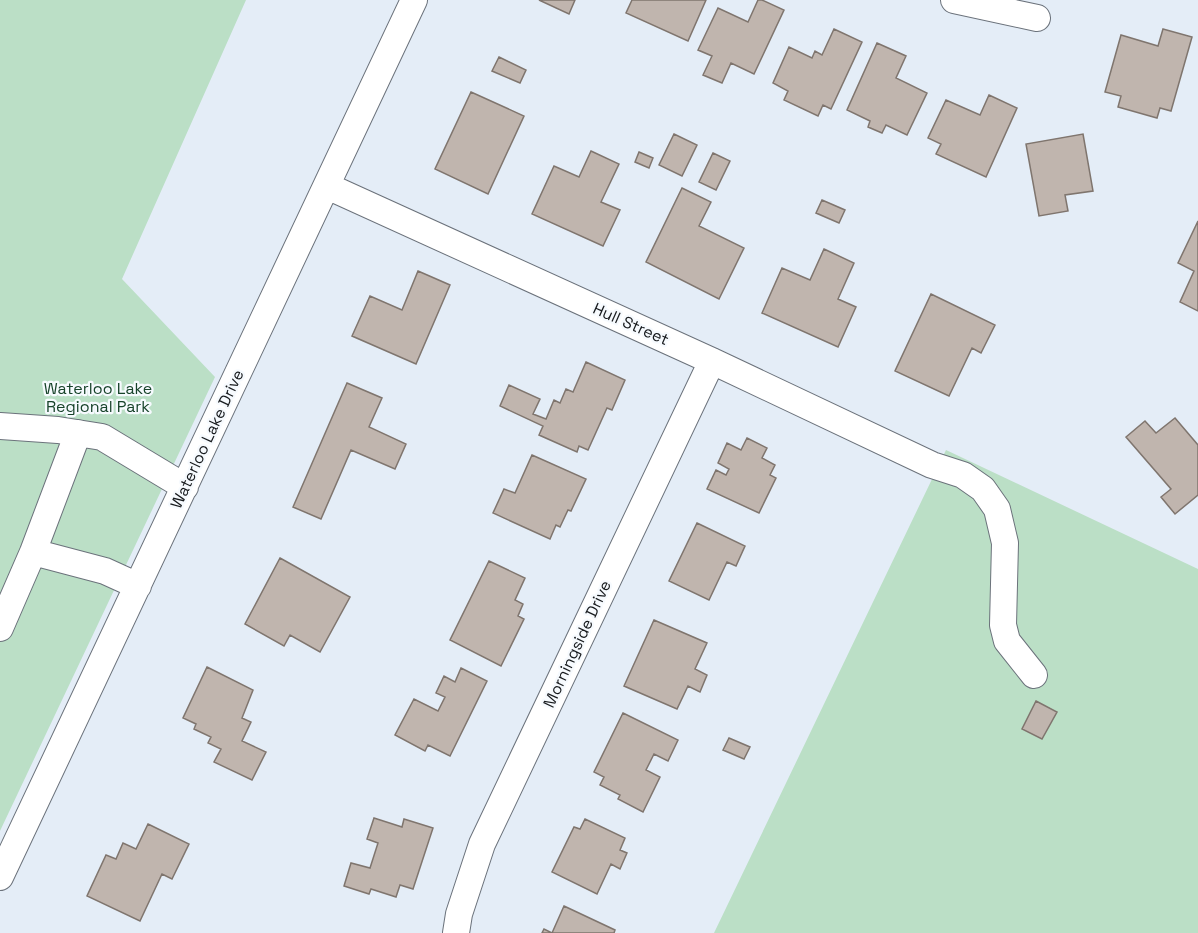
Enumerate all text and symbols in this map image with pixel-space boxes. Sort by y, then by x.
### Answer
street label: Hull Street [590,298,672,350]
street label: Waterloo Lake Drive [166,366,248,512]
park label: Waterloo Lake Regional Park [44,378,152,417]
street label: Morningside Drive [538,577,616,711]

